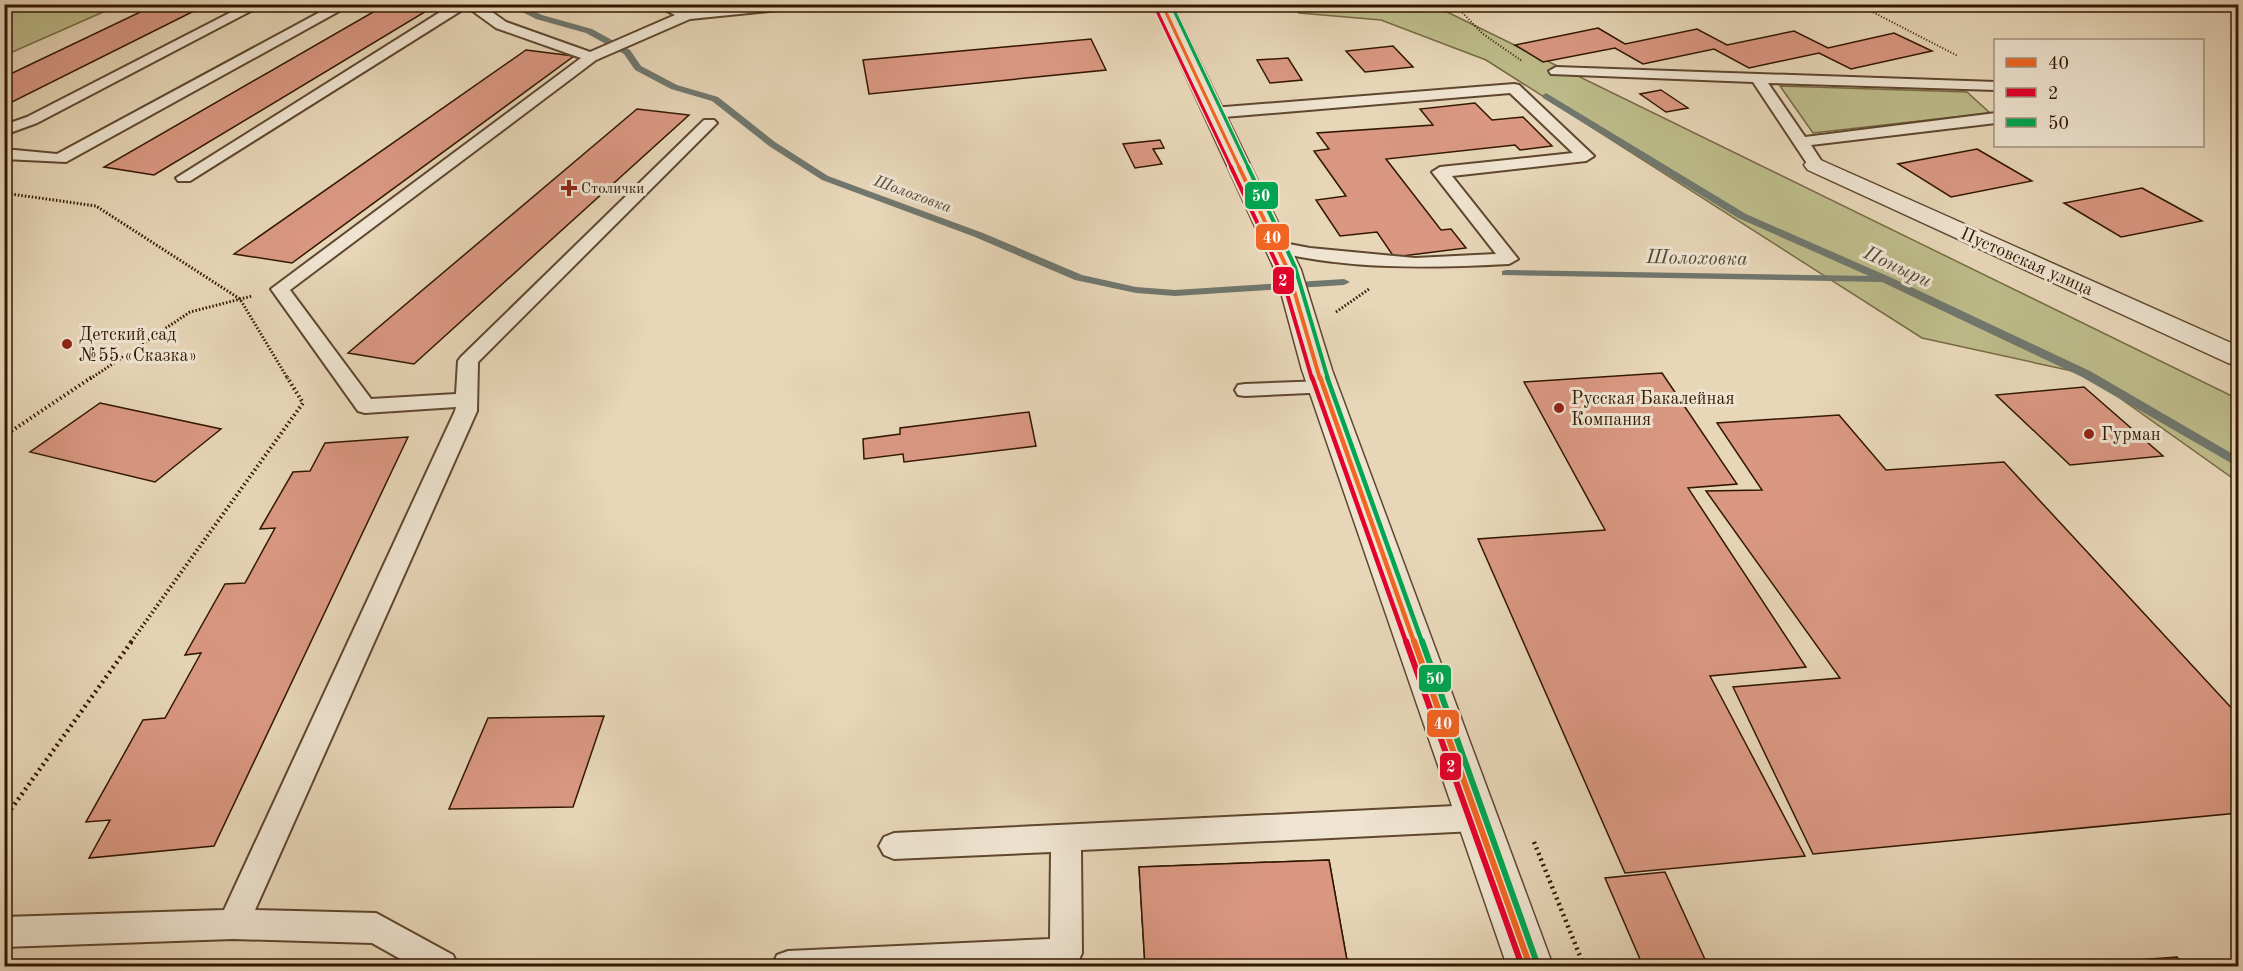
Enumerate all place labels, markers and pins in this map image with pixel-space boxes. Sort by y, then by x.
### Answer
marker: Столички [562,181,576,195]
place label: Столички [581,182,644,197]
place label: Детский сад №55 «Сказка» [79,326,197,365]
marker: Детский сад №55 «Сказка» [60,337,74,351]
place label: Русская Бакалейная Компания [1571,390,1735,429]
marker: Русская Бакалейная Компания [1552,401,1566,415]
place label: Гурман [2101,426,2161,444]
marker: Гурман [2082,427,2096,441]

